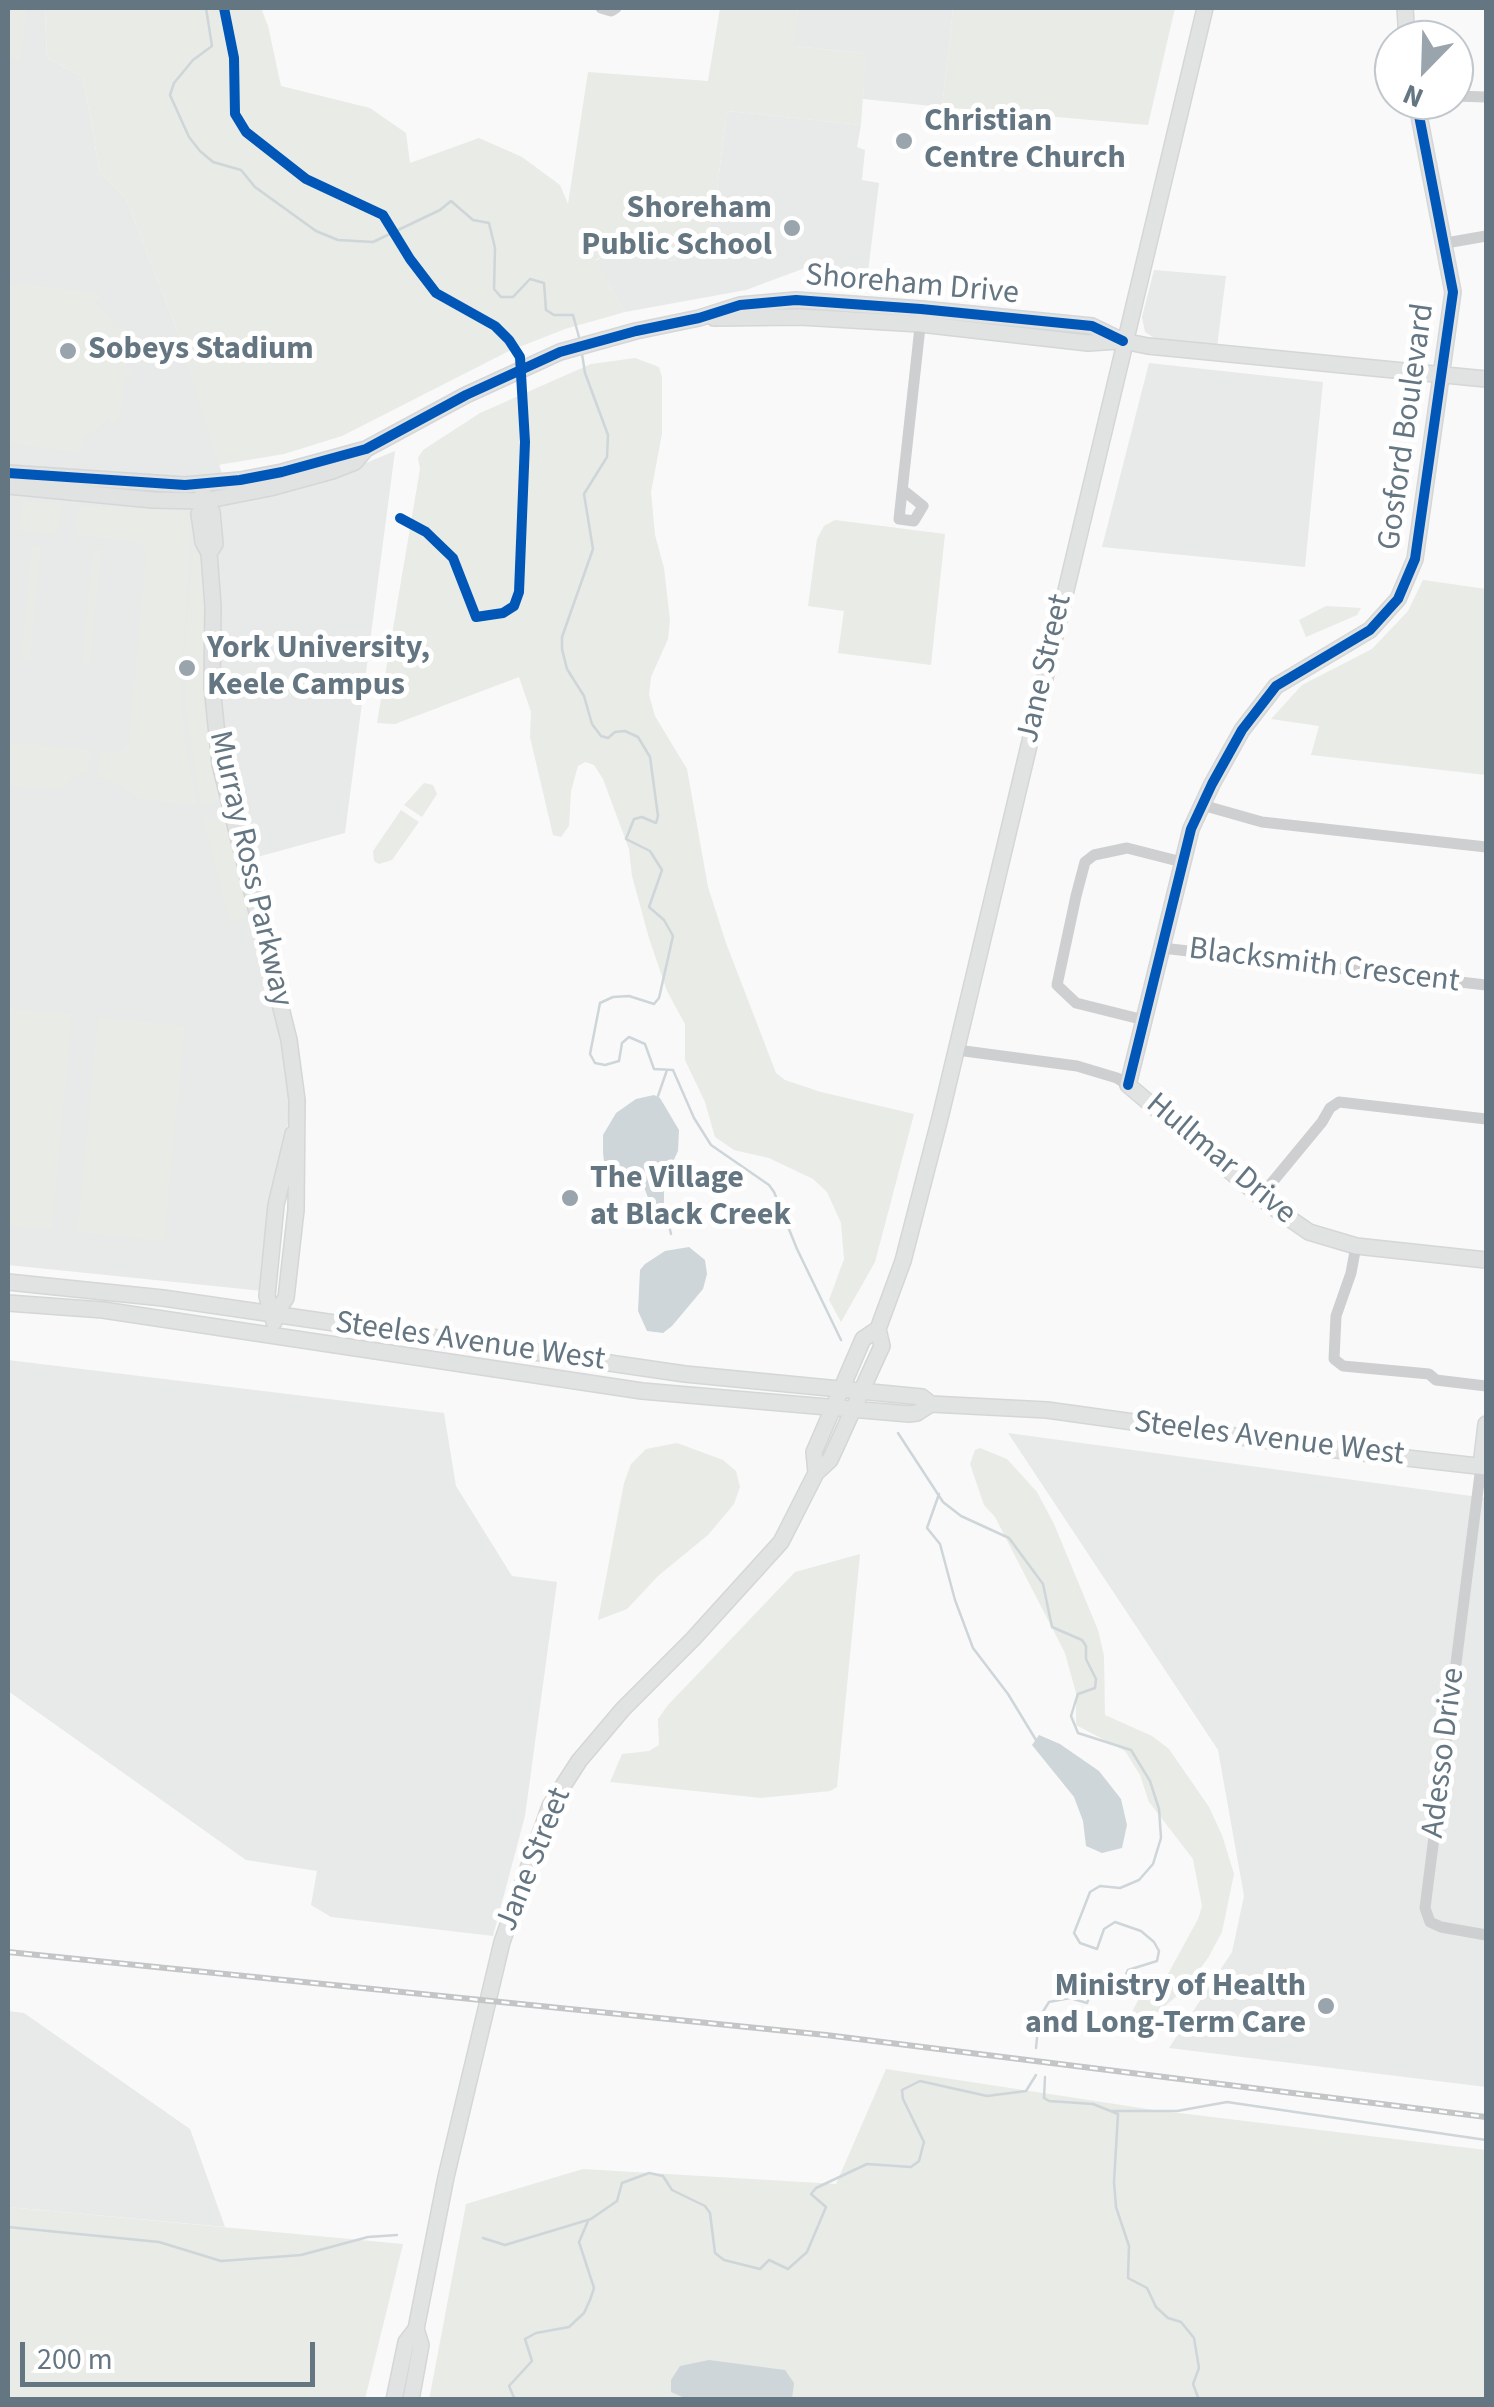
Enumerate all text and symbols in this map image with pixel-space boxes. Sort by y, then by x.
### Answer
north arrow [1374,20,1474,120]
text: N [1397,74,1429,118]
place label: Christian Centre Church [924,104,1126,179]
marker: Christian Centre Church [893,130,915,152]
place label: Shoreham Public School [581,191,772,266]
marker: Shoreham Public School [781,217,803,239]
street label: Shoreham Drive [804,258,1020,314]
street label: Gosford Boulevard [1372,301,1444,553]
place label: Sobeys Stadium [88,332,314,370]
marker: Sobeys Stadium [57,340,79,362]
street label: Jane Street [1010,591,1082,747]
place label: York University, Keele Campus [207,631,430,706]
marker: York University, Keele Campus [176,657,198,679]
street label: Murray Ross Parkway [199,728,299,1010]
street label: Blacksmith Crescent [1186,931,1462,1003]
street label: Hullmar Drive [1137,1086,1303,1234]
place label: The Village at Black Creek [590,1161,791,1236]
marker: The Village at Black Creek [559,1187,581,1209]
street label: Steeles Avenue West [333,1305,607,1381]
street label: Steeles Avenue West [1132,1404,1406,1476]
street label: Adesso Drive [1416,1666,1474,1840]
street label: Jane Street [489,1783,581,1937]
place label: Ministry of Health and Long-Term Care [1025,1969,1306,2044]
marker: Ministry of Health and Long-Term Care [1315,1995,1337,2017]
scale bar [25,2322,320,2384]
text: 200 m [37,2338,113,2381]

